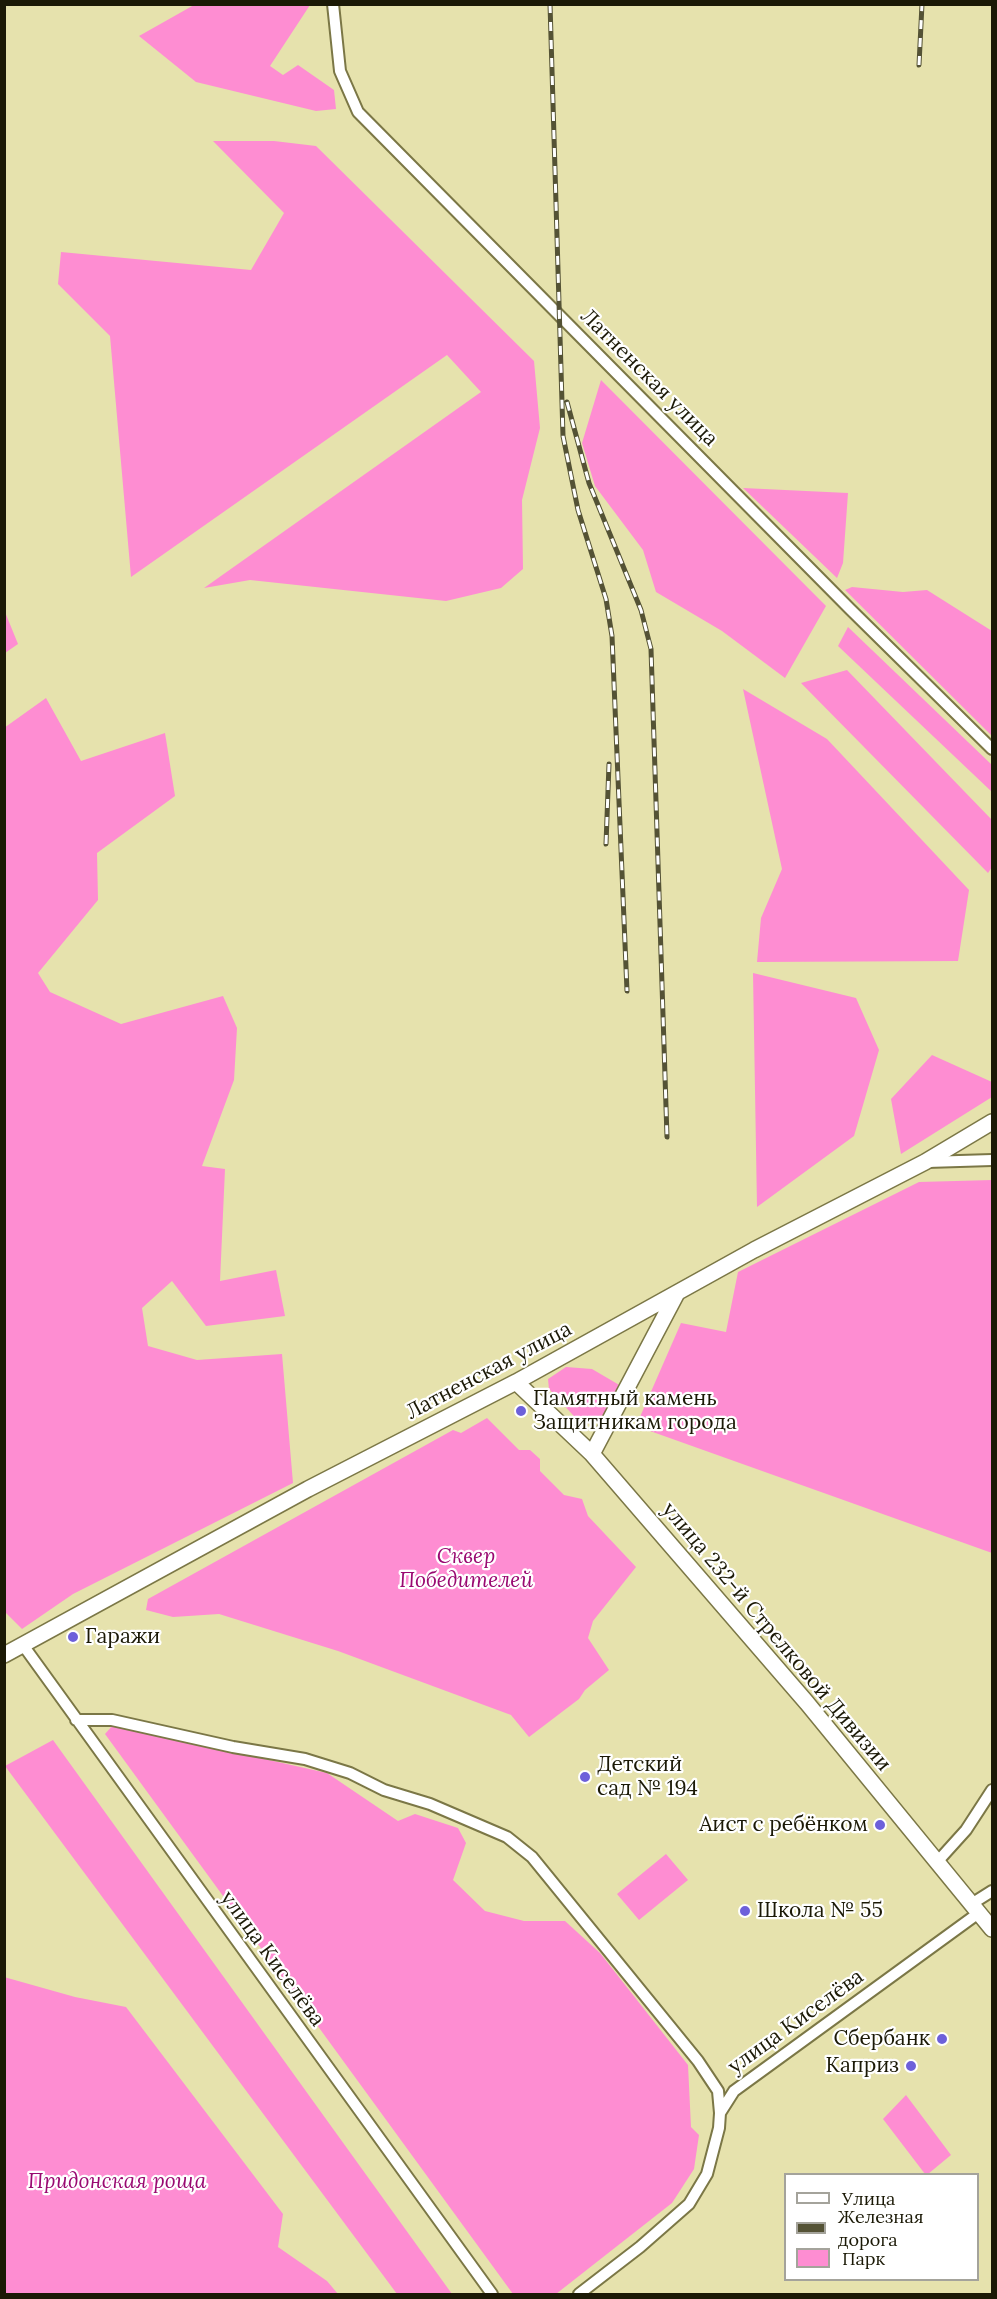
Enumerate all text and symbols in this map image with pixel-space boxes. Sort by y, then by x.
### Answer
street label: Латненская улица [575,304,723,452]
street label: Латненская улица [402,1317,576,1425]
place label: Памятный камень Защитникам города [533,1386,737,1436]
marker: Памятный камень Защитникам города [514,1404,528,1418]
street label: улица 232-й Стрелковой Дивизии [656,1498,896,1776]
park label: Сквер Победителей [399,1544,533,1594]
place label: Гаражи [85,1624,160,1650]
marker: Гаражи [66,1630,80,1644]
place label: Детский сад № 194 [597,1752,698,1802]
marker: Детский сад № 194 [578,1770,592,1784]
place label: Аист с ребёнком [699,1812,868,1838]
marker: Аист с ребёнком [873,1818,887,1832]
street label: улица Киселёва [214,1886,330,2032]
place label: Школа № 55 [757,1898,883,1924]
marker: Школа № 55 [738,1904,752,1918]
street label: улица Киселёва [723,1964,869,2080]
place label: Сбербанк [833,2026,930,2052]
marker: Сбербанк [935,2032,949,2046]
place label: Каприз [826,2053,899,2079]
marker: Каприз [904,2059,918,2073]
park label: Придонская роща [28,2169,206,2195]
legend [784,2173,979,2281]
text: Улица [842,2187,895,2210]
text: Железная дорога [838,2205,924,2251]
text: Парк [842,2247,885,2270]

